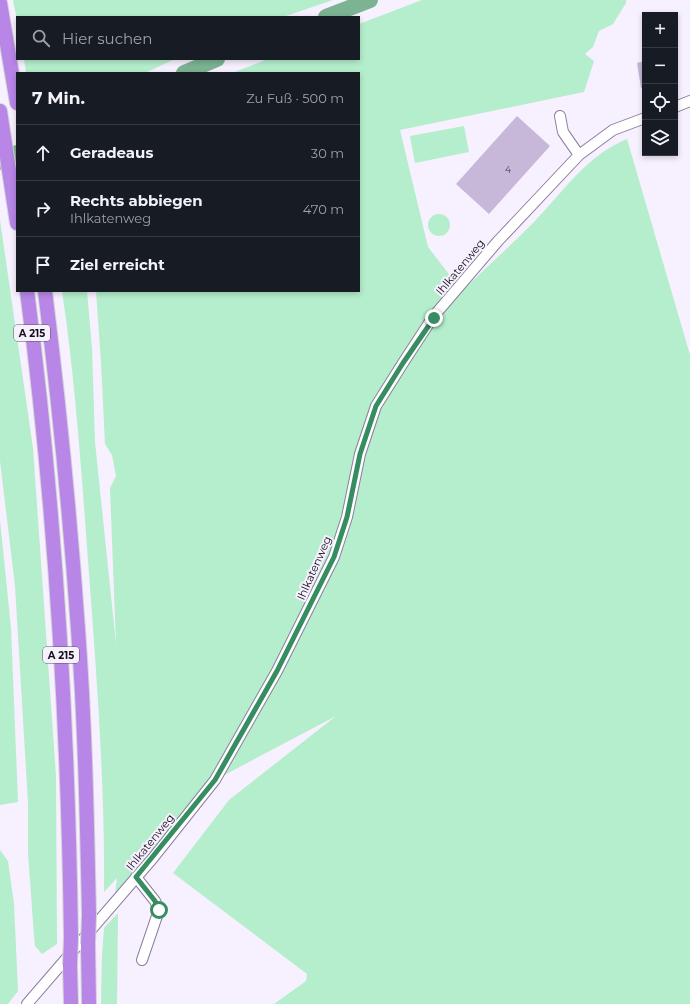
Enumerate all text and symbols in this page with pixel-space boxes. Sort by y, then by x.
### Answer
map controls [642,12,678,156]
button: + [642,12,678,48]
search box [16,16,360,60]
icon: search [30,27,52,49]
text: Hier suchen [62,29,152,48]
button: − [642,48,678,84]
button: locate [642,84,678,120]
text: 7 Min. [32,88,85,108]
text: Zu Fuß · 500 m [246,90,344,106]
button: layers [642,120,678,156]
icon: ahead [32,142,54,164]
text: Geradeaus [70,143,153,162]
text: 30 m [311,145,344,161]
house number: 4 [505,164,511,175]
text: Rechts abbiegen [70,191,203,210]
icon: right [32,198,54,220]
text: 470 m [303,201,344,217]
text: Ihlkatenweg [70,210,151,226]
street label: Ihlkatenweg [433,236,487,298]
icon: arrive [32,254,54,276]
text: Ziel erreicht [70,255,165,274]
route end [425,309,443,327]
road number: A 215 [14,325,50,341]
street label: Ihlkatenweg [294,534,334,602]
road number: A 215 [43,647,79,663]
street label: Ihlkatenweg [123,811,177,873]
route start [150,901,168,919]

